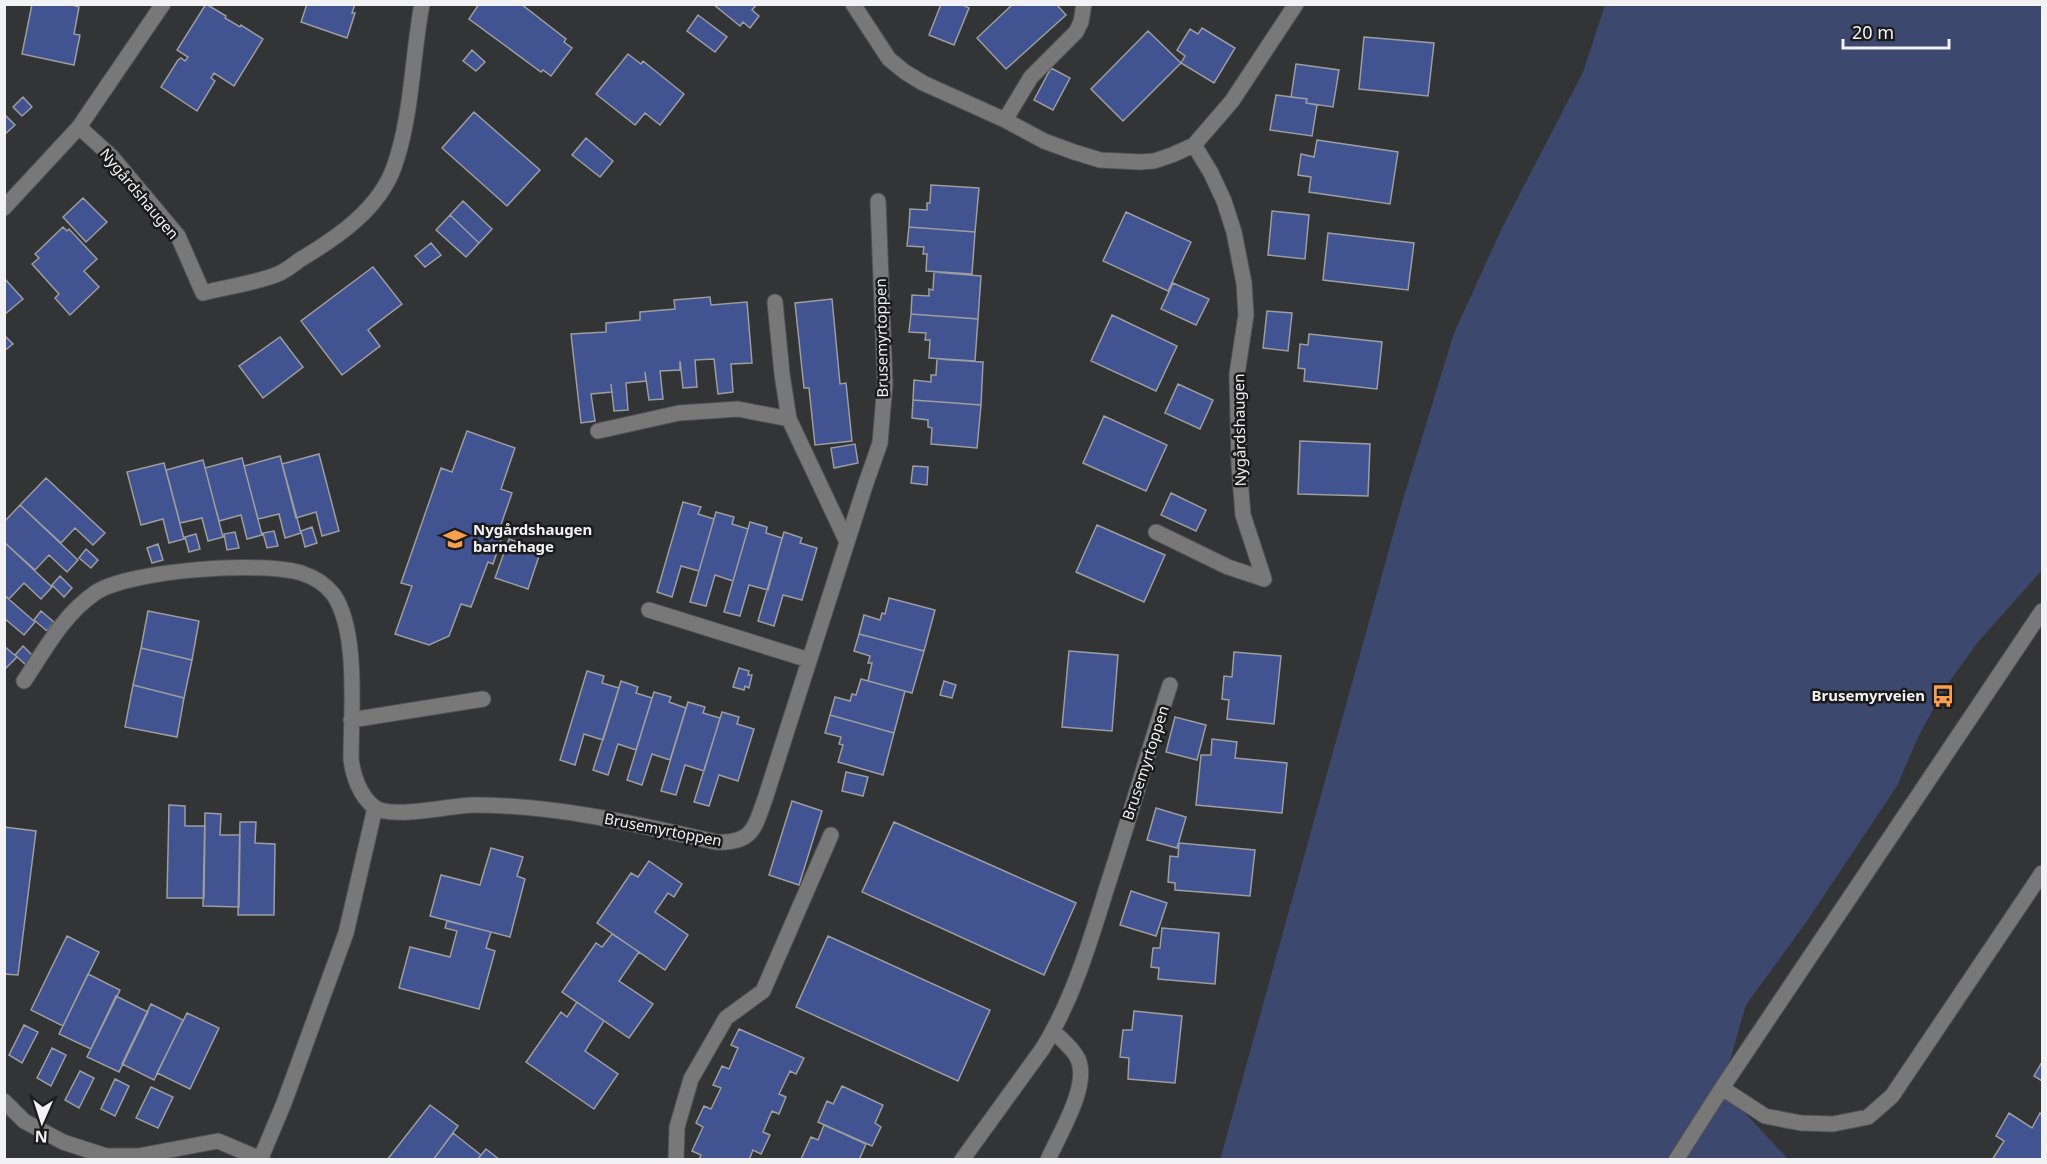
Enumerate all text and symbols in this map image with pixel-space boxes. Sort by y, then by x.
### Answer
scale bar [1843,12,1950,50]
text: 20 m [1852,20,1894,44]
street label: Nygårdshaugen [96,144,184,243]
street label: Brusemyrtoppen [870,278,892,398]
street label: Nygårdshaugen [1228,373,1250,487]
place label: Nygårdshaugen barnehage [473,519,592,556]
school or university icon: Nygårdshaugen barnehage [442,526,468,552]
bus stop icon: Brusemyrveien [1930,683,1956,709]
place label: Brusemyrveien [1811,685,1925,705]
street label: Brusemyrtoppen [1117,703,1173,823]
street label: Brusemyrtoppen [603,808,724,850]
north arrow [12,1092,72,1152]
text: N [34,1126,48,1148]

